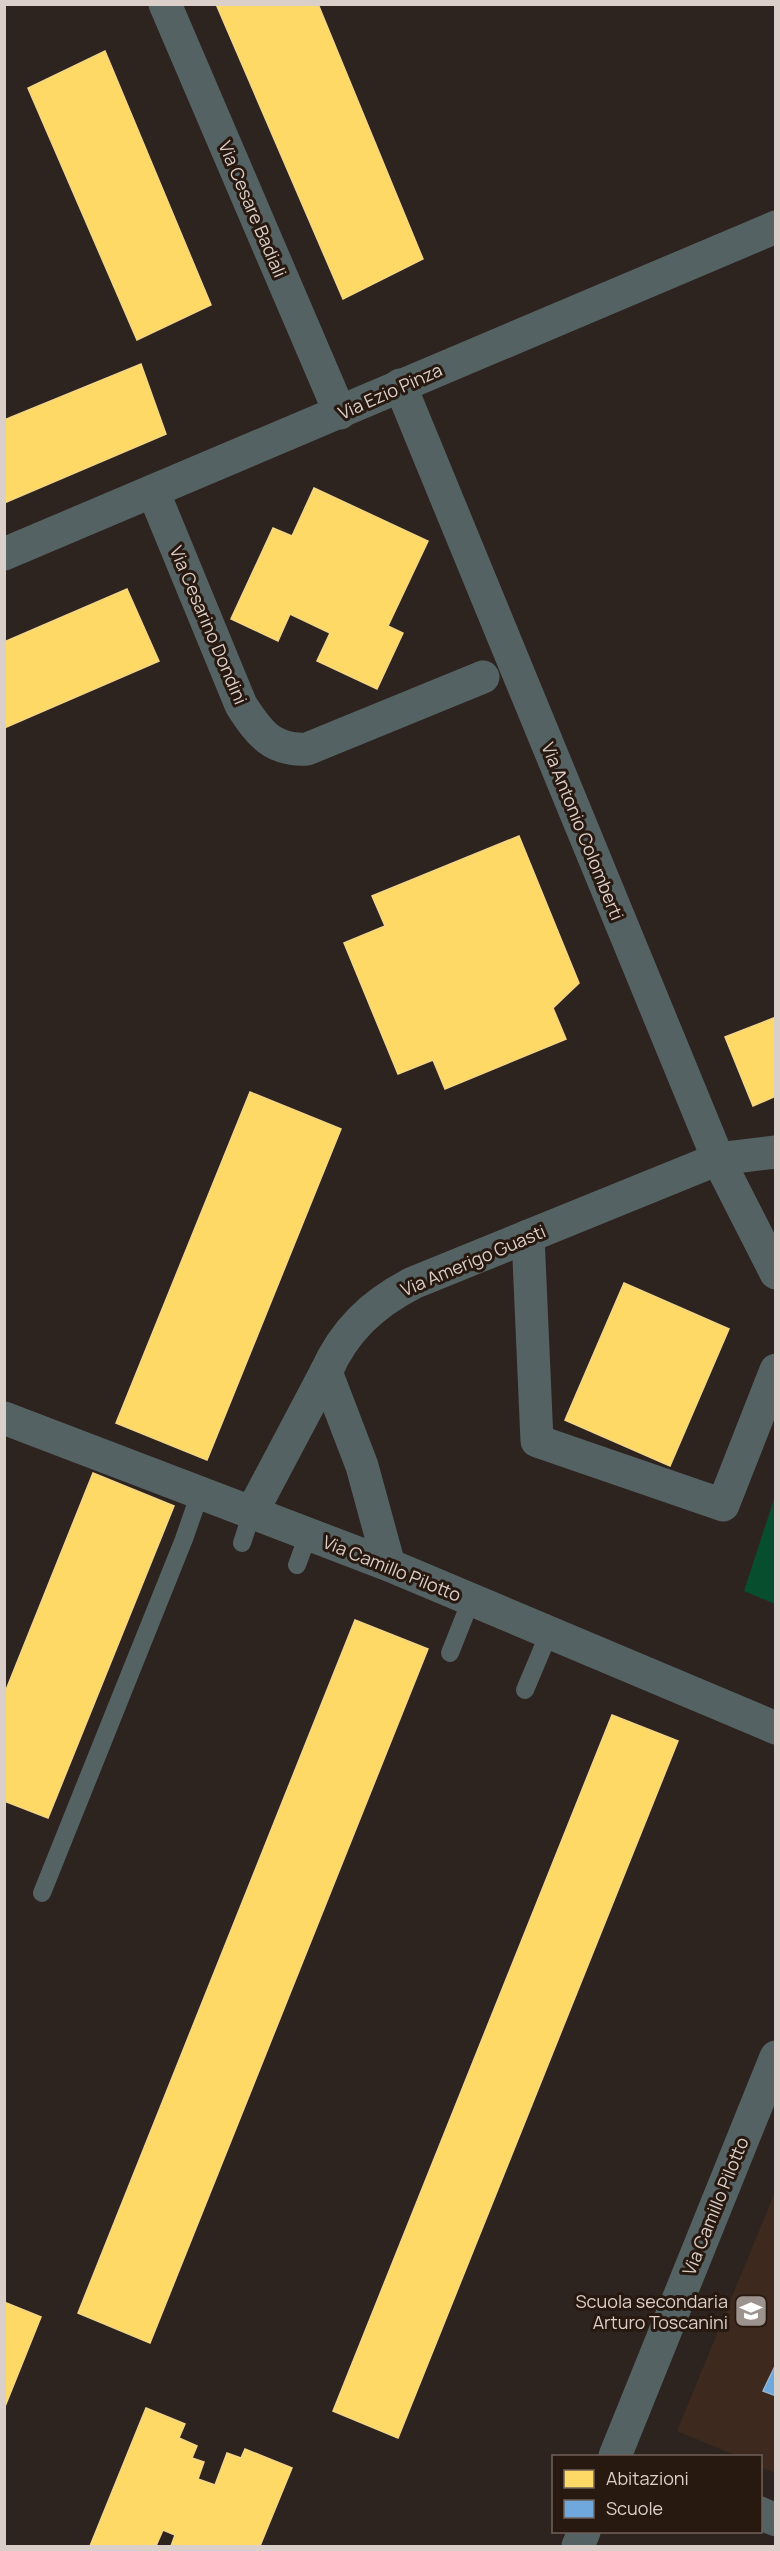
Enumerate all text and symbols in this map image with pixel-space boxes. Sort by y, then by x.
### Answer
street label: Via Cesare Badiali [213,137,293,281]
street label: Via Ezio Pinza [334,357,446,425]
street label: Via Cesarino Dondini [165,542,253,708]
street label: Via Antonio Colomberti [536,739,630,923]
street label: Via Amerigo Guasti [397,1219,549,1301]
street label: Via Camillo Pilotto [319,1529,465,1607]
street label: Via Camillo Pilotto [676,2133,754,2279]
place label: Scuola secondaria Arturo Toscanini [575,2289,728,2334]
school or university icon: Scuola secondaria Arturo Toscanini [733,2293,769,2329]
legend [552,2455,762,2533]
text: Abitazioni [606,2466,689,2490]
text: Scuole [606,2496,663,2520]

